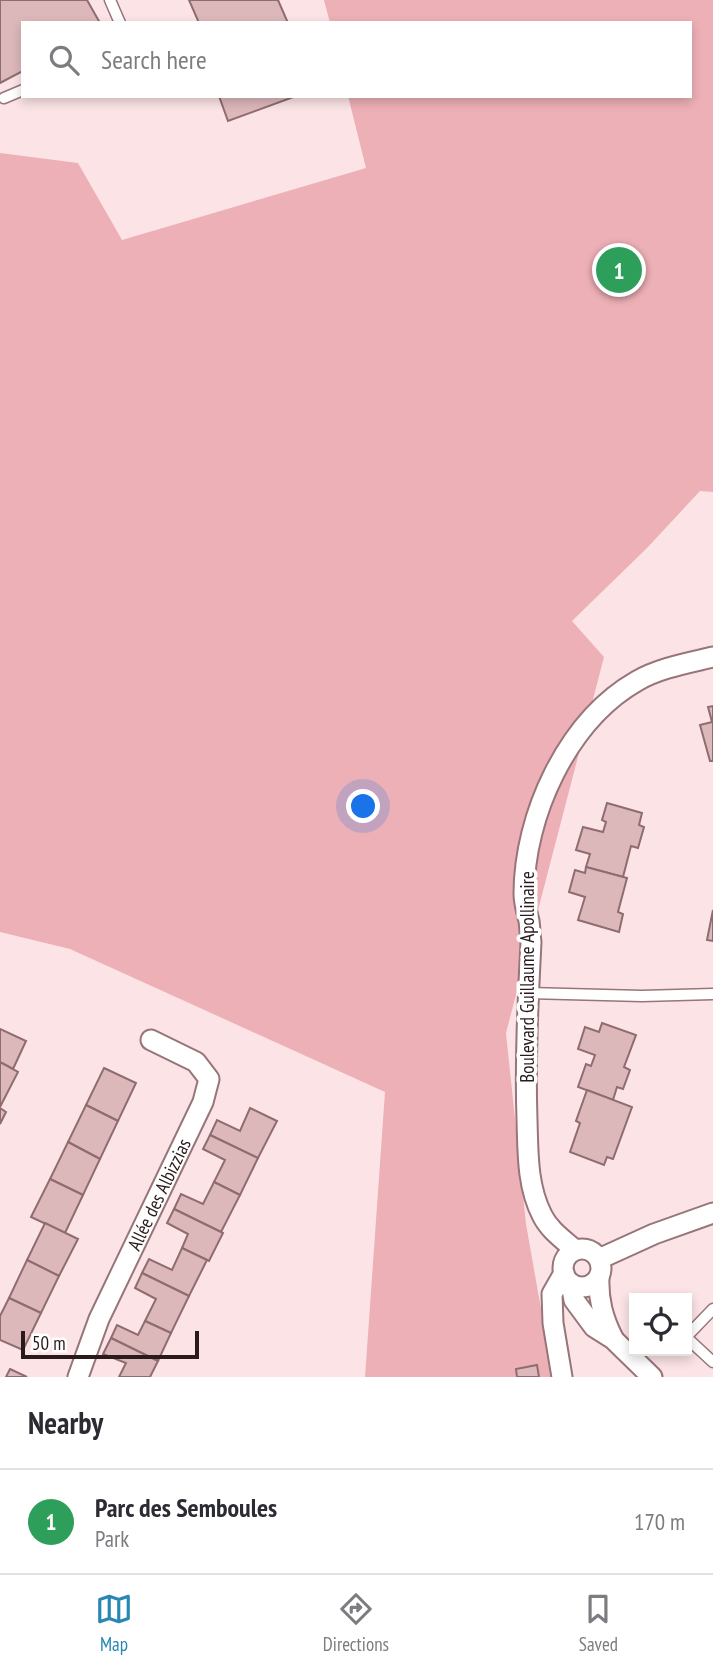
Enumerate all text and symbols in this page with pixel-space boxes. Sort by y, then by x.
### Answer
search box [21,21,692,98]
icon: search [45,41,83,79]
text: Search here [101,43,207,76]
pin: 1 [596,244,642,296]
your location [346,789,380,823]
street label: Boulevard Guillaume Apollinaire [515,871,539,1083]
street label: Allée des Albizzias [122,1134,196,1254]
map controls [629,1293,692,1356]
button: locate [629,1293,692,1356]
scale bar [21,1328,200,1360]
text: 50 m [32,1331,66,1355]
text: Nearby [28,1403,103,1442]
text: Parc des Semboules [95,1491,277,1524]
text: 1 [46,1507,57,1536]
text: 170 m [634,1507,685,1536]
text: Park [95,1524,129,1553]
tab: Map [95,1590,133,1656]
tab: Directions [323,1590,389,1656]
tab: Saved [579,1590,618,1656]

